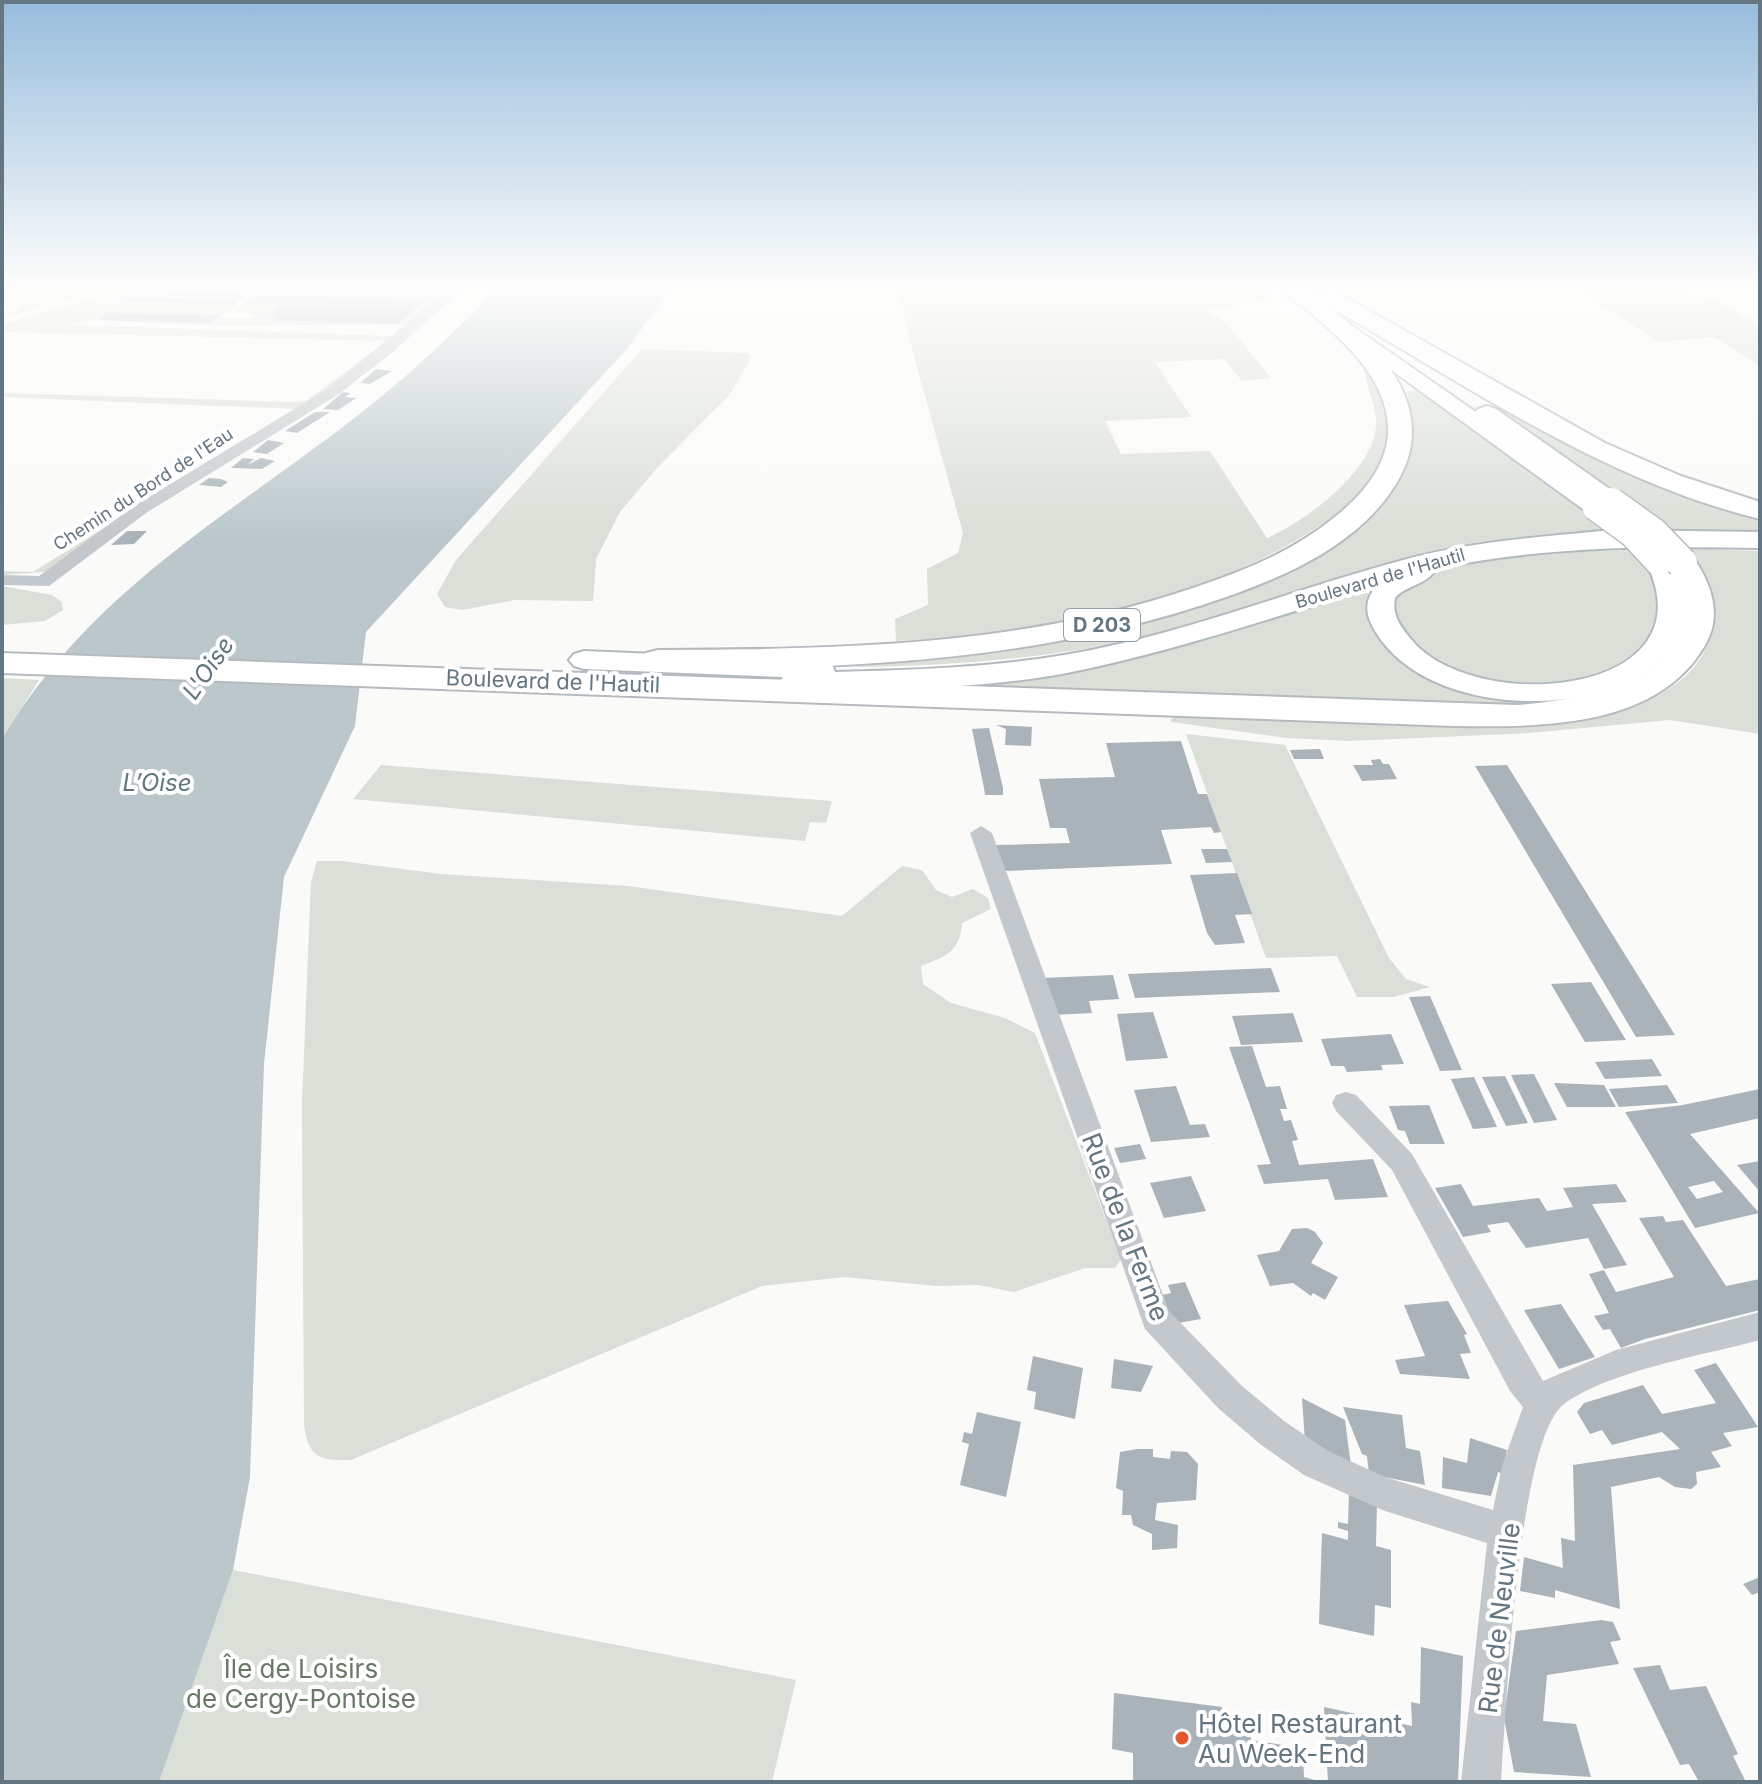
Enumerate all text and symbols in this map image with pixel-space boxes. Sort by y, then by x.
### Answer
street label: Chemin du Bord de l'Eau [49,423,237,555]
street label: Boulevard de l'Hautil [1293,544,1467,612]
road number: D 203 [1064,609,1140,641]
water label: L'Oise [176,631,240,705]
street label: Boulevard de l'Hautil [445,664,661,698]
water label: L’Oise [122,768,192,797]
street label: Rue de la Ferme [1076,1129,1176,1325]
street label: Rue de Neuville [1472,1521,1526,1715]
park label: Île de Loisirs de Cergy-Pontoise [186,1653,416,1714]
place label: Hôtel Restaurant Au Week-End [1198,1708,1402,1769]
marker: Hôtel Restaurant Au Week-End [1173,1729,1191,1747]

